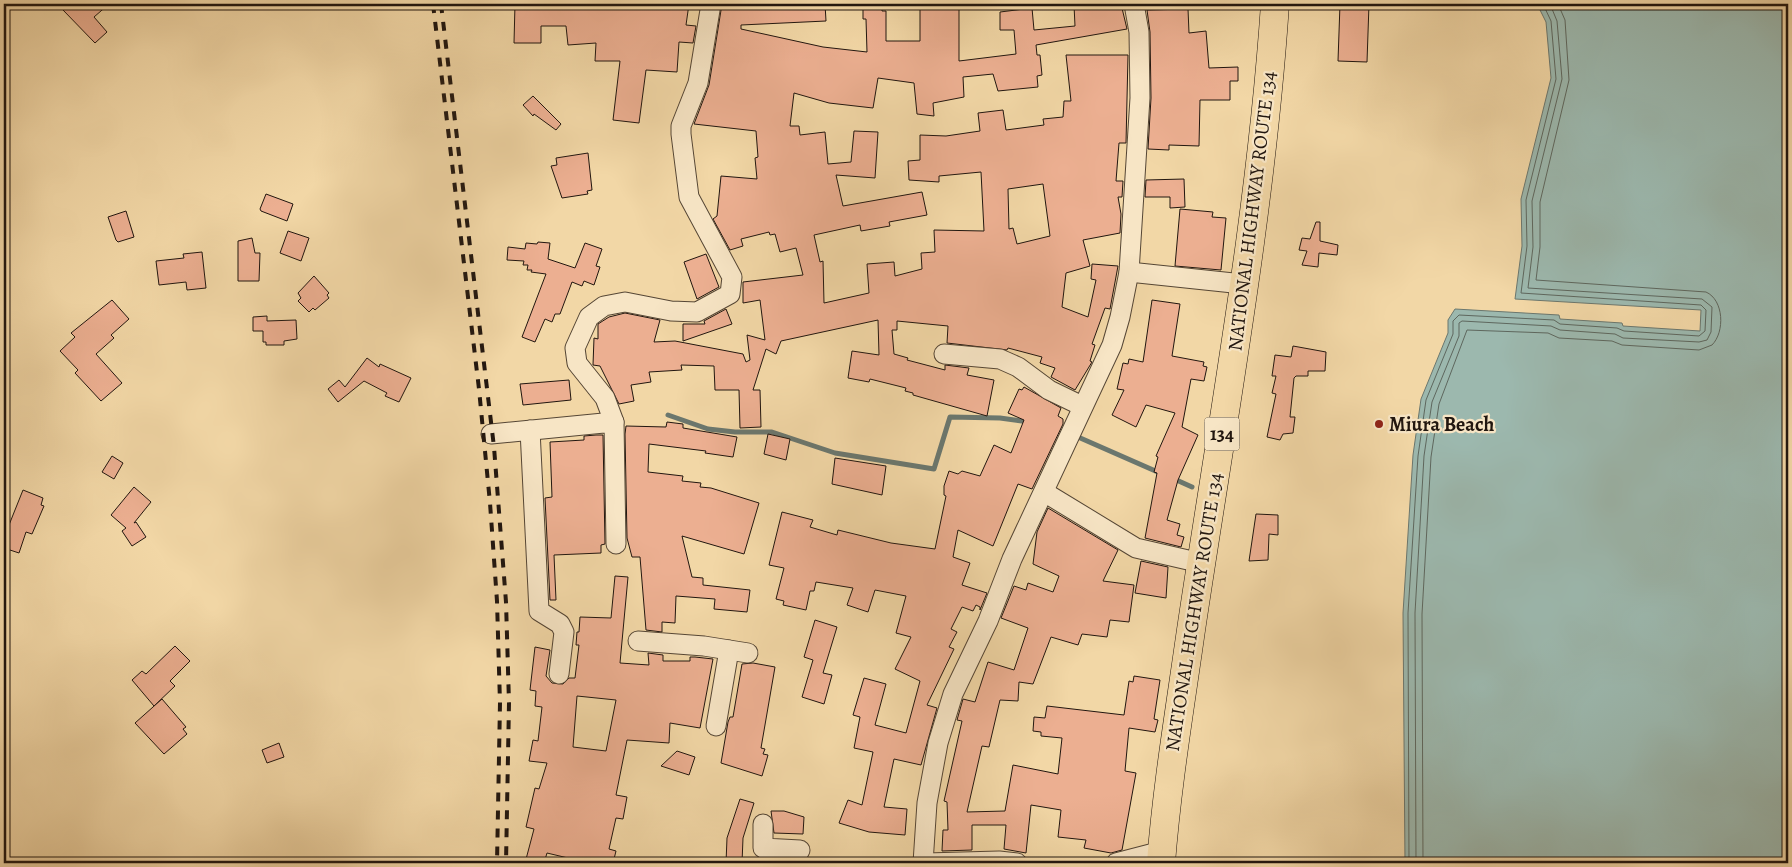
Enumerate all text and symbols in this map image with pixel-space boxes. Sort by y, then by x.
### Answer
street label: NATIONAL HIGHWAY ROUTE 134 [1221,69,1283,353]
place label: Miura Beach [1389,411,1494,438]
road number: 134 [1204,418,1240,450]
marker: Miura Beach [1373,418,1385,430]
street label: NATIONAL HIGHWAY ROUTE 134 [1159,471,1229,753]

